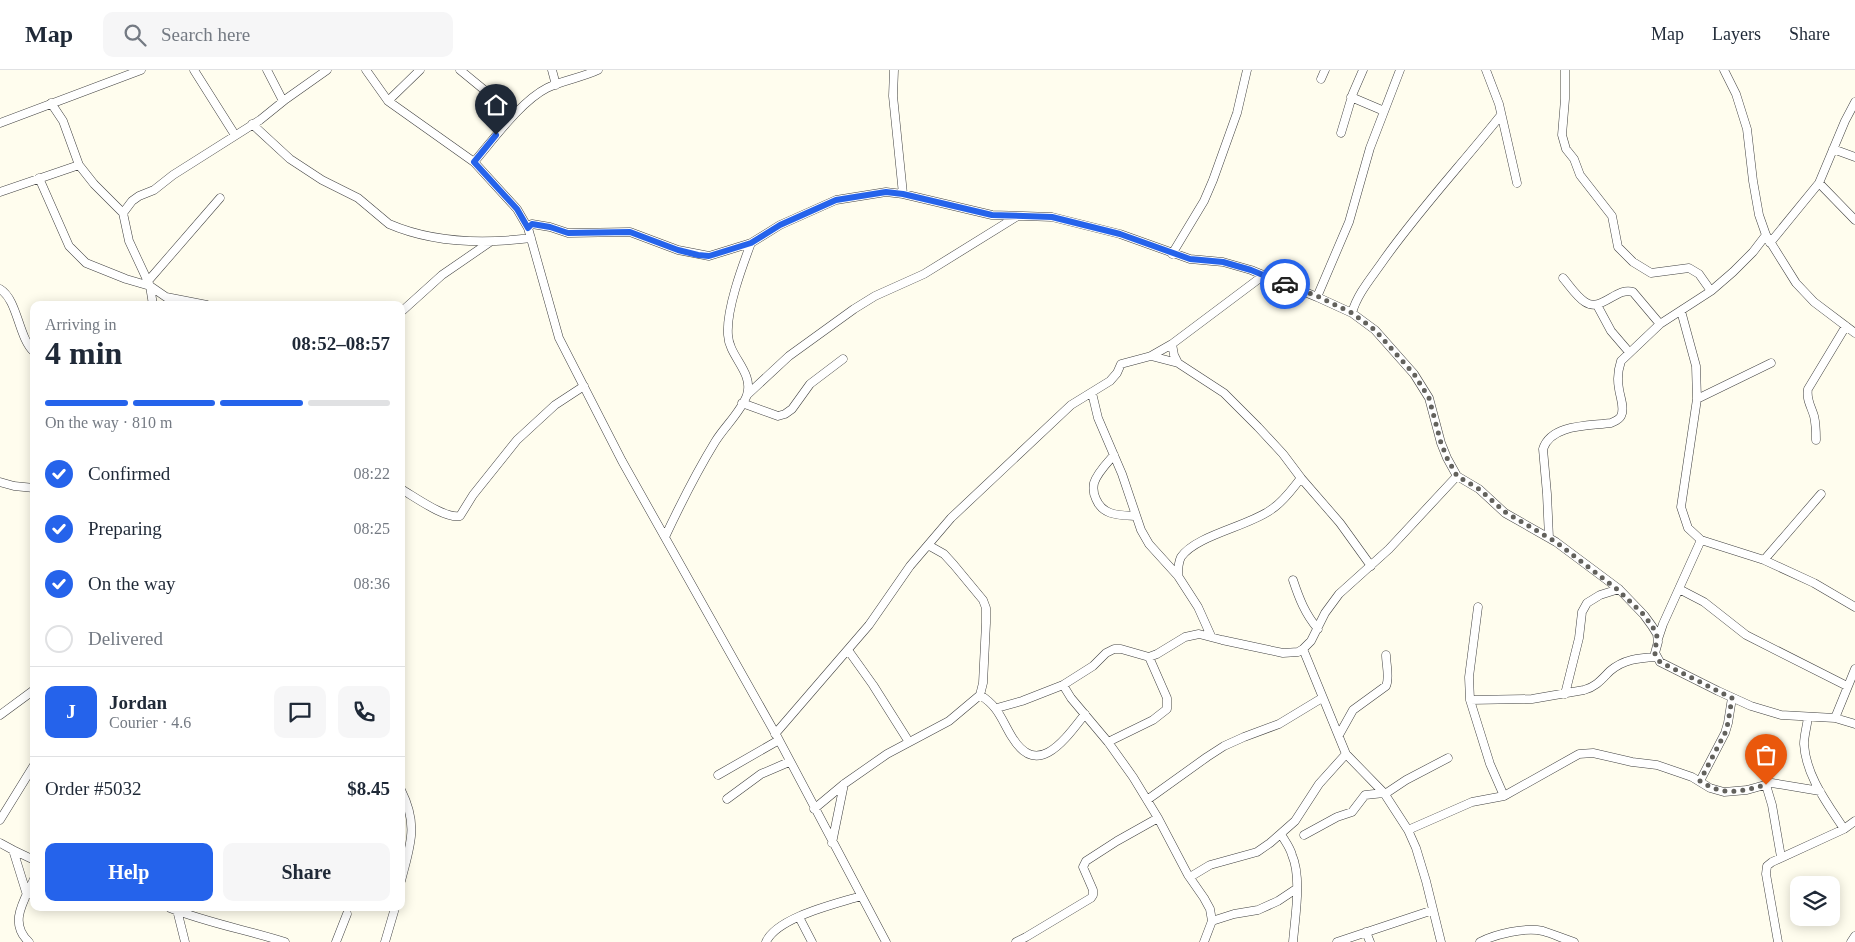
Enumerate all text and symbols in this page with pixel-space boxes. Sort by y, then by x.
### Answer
search box [103,12,453,57]
text: Map [25,21,73,47]
icon: search [121,21,149,49]
text: Search here [161,24,250,45]
text: Map [1651,24,1684,44]
text: Layers [1712,24,1761,44]
text: Share [1789,24,1830,44]
pin [475,84,517,135]
icon: home [482,91,510,119]
courier [1260,259,1310,309]
icon: car [1271,270,1299,298]
text: Arriving in [45,316,117,333]
text: 08:52–08:57 [292,333,390,354]
text: 4 min [45,335,122,371]
text: On the way · 810 m [45,414,173,431]
icon: check [45,460,73,488]
text: Confirmed [88,463,170,484]
text: 08:22 [354,465,390,482]
icon: check [45,515,73,543]
text: Preparing [88,518,162,539]
text: 08:25 [354,520,390,537]
icon: check [45,570,73,598]
text: On the way [88,573,176,594]
text: 08:36 [354,575,390,592]
text: Delivered [88,628,163,649]
button: chat [274,686,326,738]
button: phone [338,686,390,738]
text: Jordan [109,692,167,713]
text: J [66,701,76,722]
text: Courier · 4.6 [109,714,191,731]
pin [1745,734,1787,785]
icon: bag [1752,741,1780,769]
text: Order #5032 [45,778,142,799]
text: $8.45 [347,778,390,799]
button: Help [45,843,213,901]
button: Share [223,843,390,901]
map controls [1790,876,1840,926]
button: layers [1790,876,1840,926]

